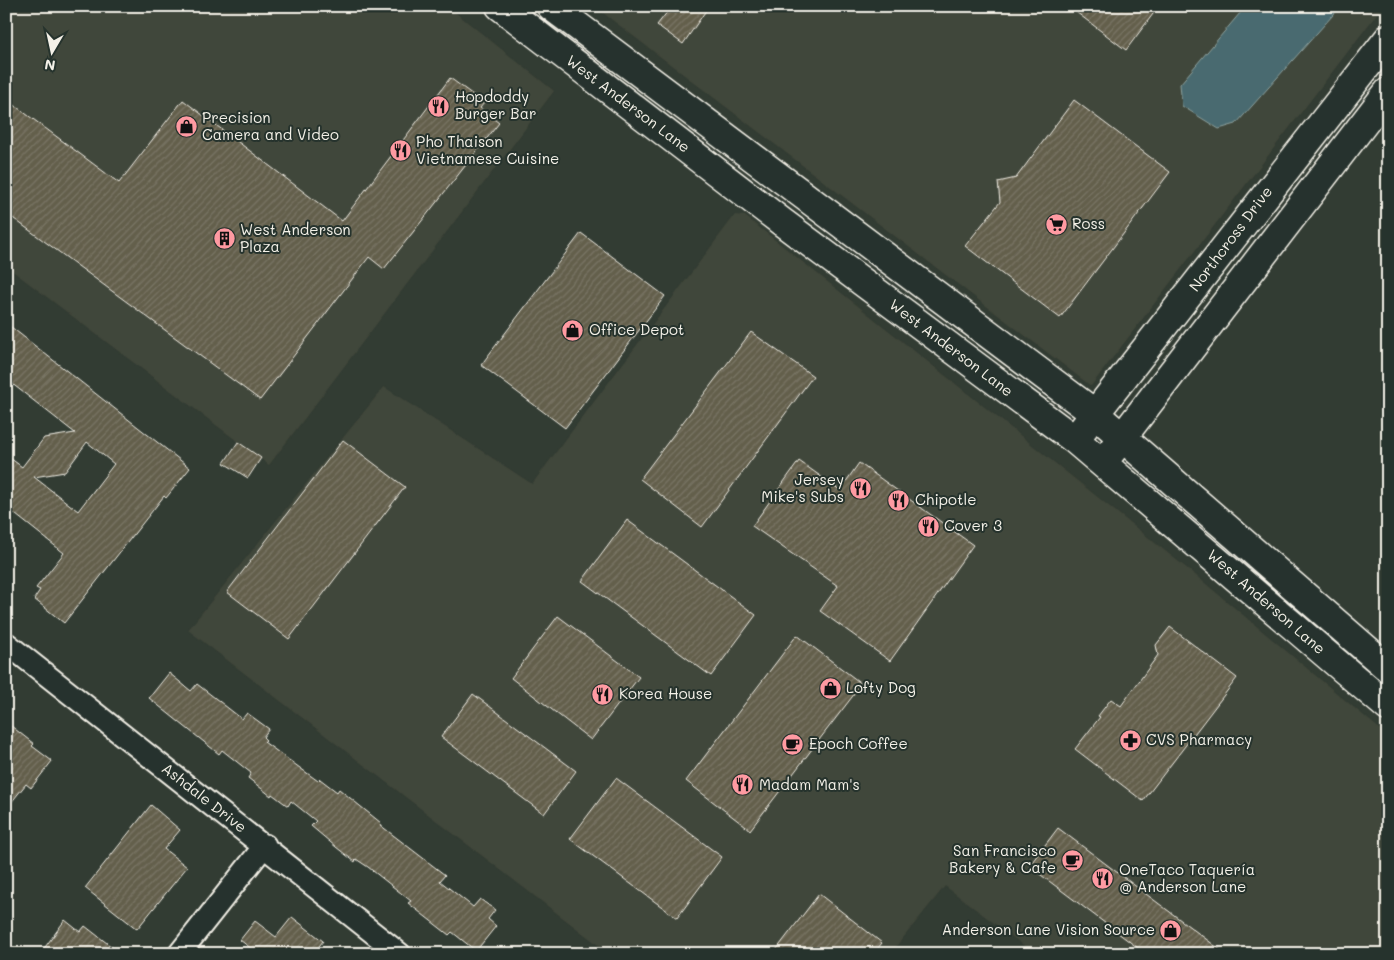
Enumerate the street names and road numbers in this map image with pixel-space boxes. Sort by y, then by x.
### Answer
street label: West Anderson Lane [563,50,695,156]
street label: Northcross Drive [1184,182,1276,295]
street label: West Anderson Lane [886,294,1018,400]
street label: West Anderson Lane [1203,544,1330,658]
street label: Ashdale Drive [158,758,251,837]

